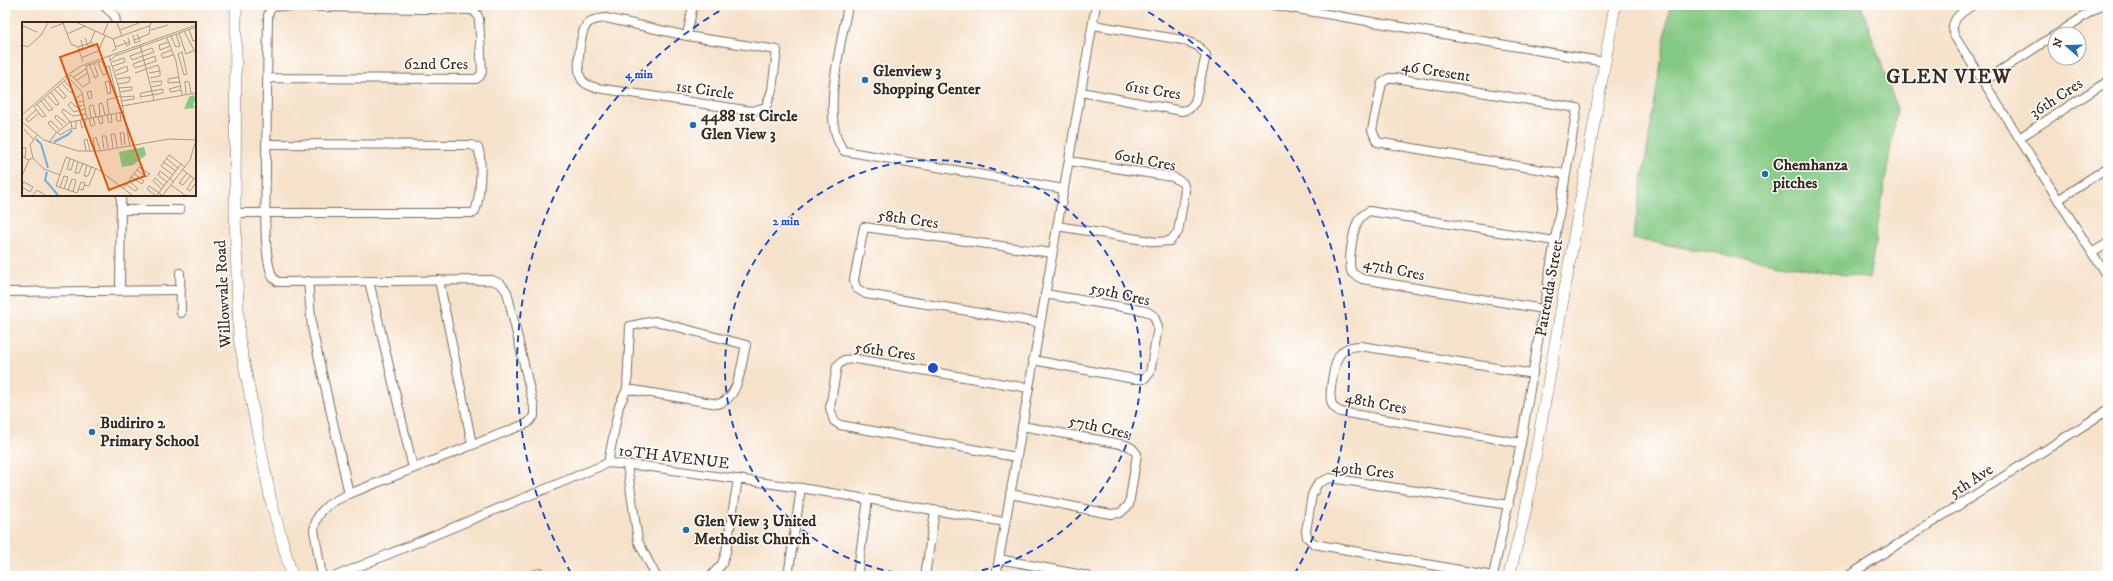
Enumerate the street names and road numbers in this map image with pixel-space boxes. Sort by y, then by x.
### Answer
street label: 62nd Cres [404,54,468,74]
street label: 46 Cresent [1400,56,1472,86]
street label: 36th Cres [2026,73,2086,123]
street label: 1st Circle [675,76,736,104]
street label: 61st Cres [1124,76,1182,104]
street label: 60th Cres [1112,144,1178,176]
street label: 58th Cres [876,205,940,233]
street label: Patrenda Street [1531,238,1567,338]
street label: Willowvale Road [210,239,236,349]
street label: 47th Cres [1361,253,1427,285]
street label: 59th Cres [1088,277,1152,311]
street label: 56th Cres [853,337,917,365]
street label: 48th Cres [1343,387,1409,419]
street label: 57th Cres [1067,410,1131,444]
street label: 10TH AVENUE [617,440,731,474]
street label: 49th Cres [1331,457,1395,483]
street label: 5th Ave [1945,459,1997,503]

